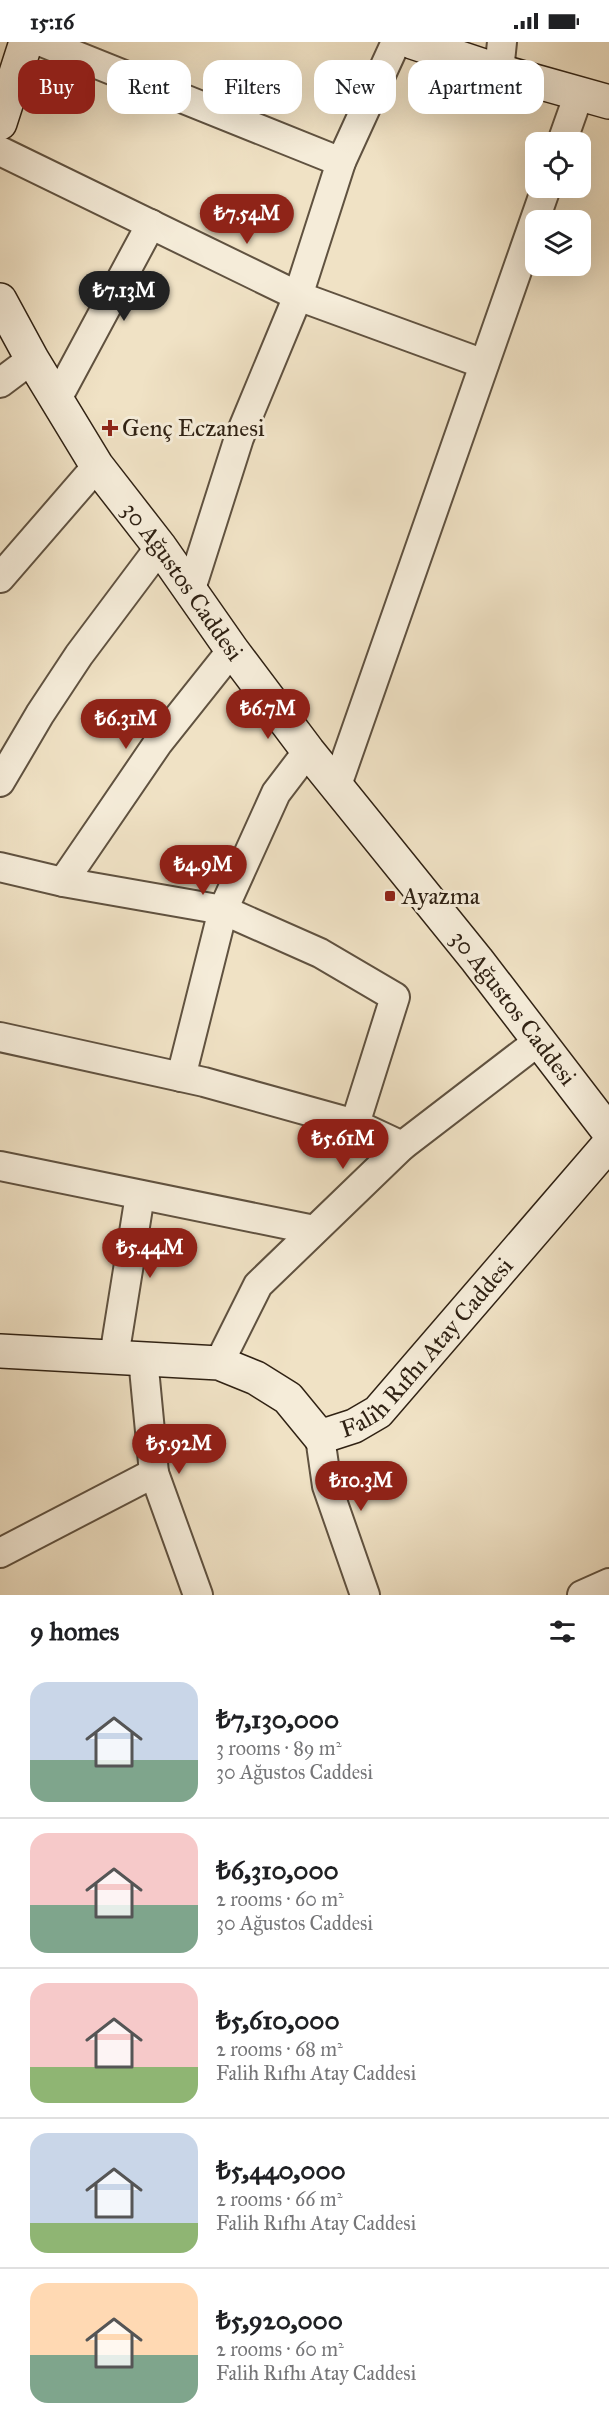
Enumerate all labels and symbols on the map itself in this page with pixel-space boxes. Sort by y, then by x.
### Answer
pin: ₺7.54M [198,194,296,245]
pin: ₺7.13M [75,271,173,322]
place label: Genç Eczanesi [122,413,265,443]
marker: Genç Eczanesi [103,421,117,435]
street label: 30 Ağustos Caddesi [116,496,250,667]
pin: ₺6.7M [226,689,310,740]
pin: ₺6.31M [77,699,175,750]
pin: ₺4.9M [161,845,245,896]
place label: Ayazma [401,881,481,911]
marker: Ayazma [383,889,397,903]
street label: 30 Ağustos Caddesi [444,924,583,1092]
pin: ₺5.61M [294,1119,392,1170]
pin: ₺5.44M [101,1228,199,1279]
street label: Falih Rıfhı Atay Caddesi [337,1251,520,1444]
pin: ₺5.92M [130,1424,228,1475]
pin: ₺10.3M [312,1461,410,1512]

